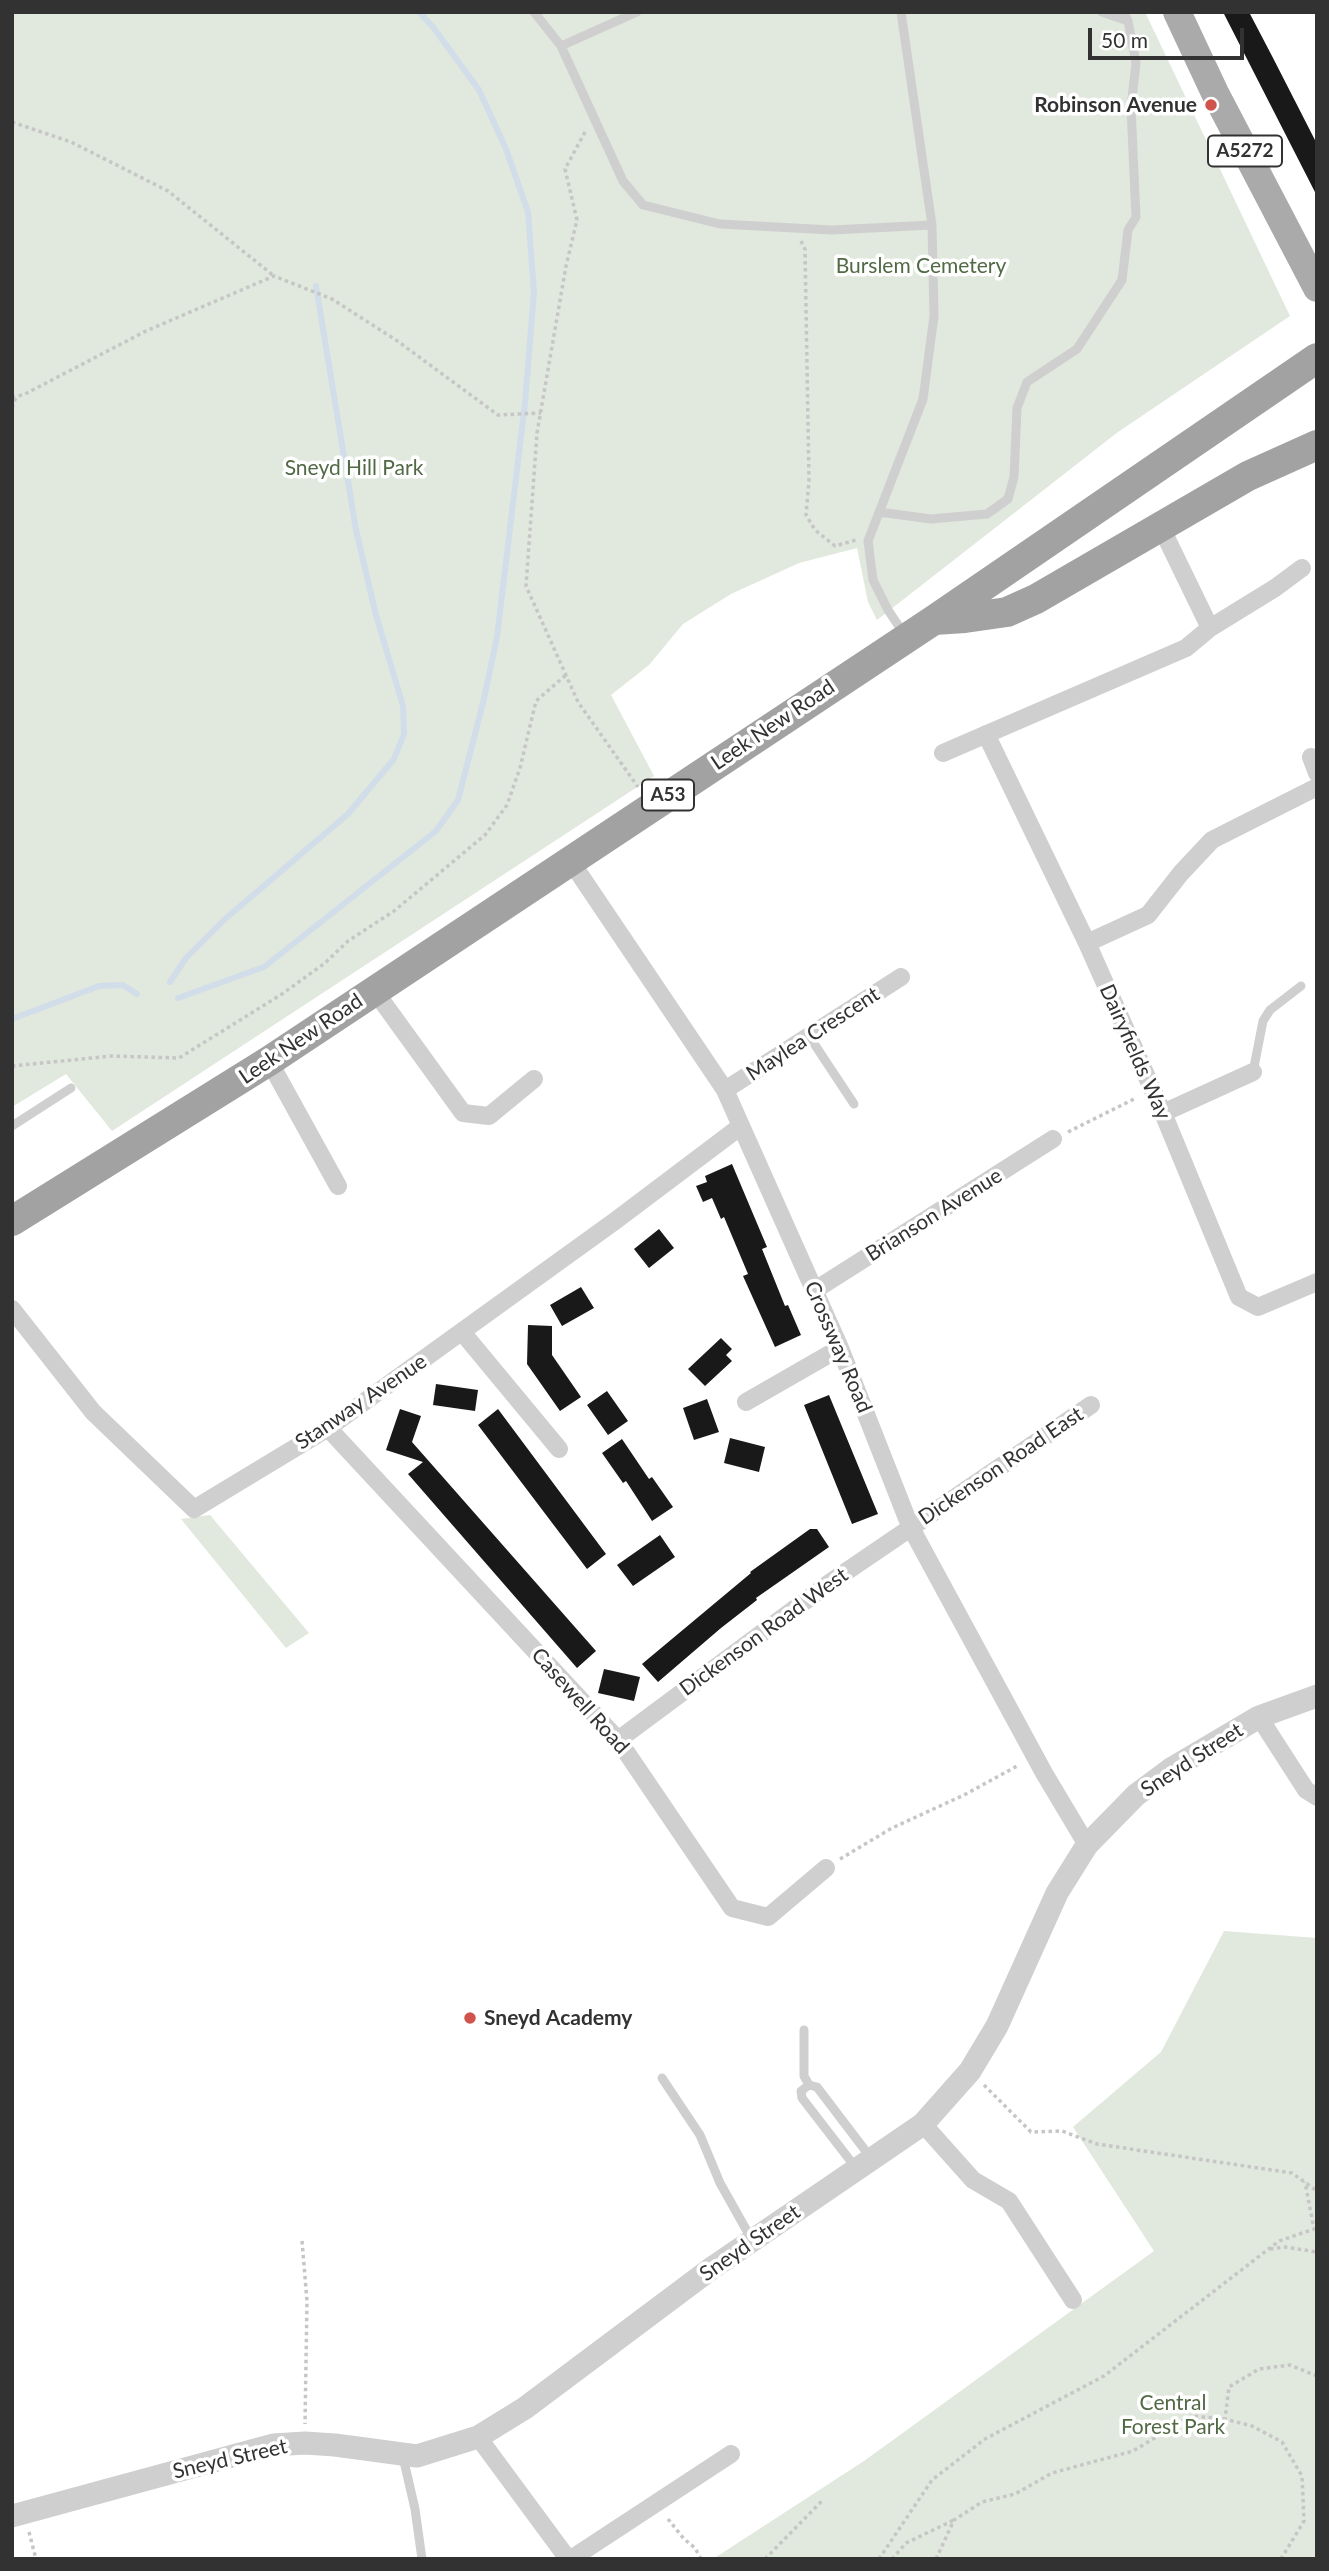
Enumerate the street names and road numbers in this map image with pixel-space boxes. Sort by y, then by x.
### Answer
road number: A5272 [1208,136,1282,167]
street label: Leek New Road [707,674,839,776]
road number: A53 [642,780,694,810]
street label: Dairyfields Way [1094,980,1176,1124]
street label: Maylea Crescent [742,982,884,1086]
street label: Leek New Road [235,988,367,1090]
street label: Brianson Avenue [861,1163,1007,1267]
street label: Crossway Road [799,1277,877,1417]
street label: Stanway Avenue [291,1349,431,1455]
street label: Dickenson Road East [914,1402,1088,1530]
street label: Dickenson Road West [675,1562,853,1702]
street label: Casewell Road [526,1643,634,1759]
street label: Sneyd Street [1136,1718,1248,1802]
street label: Sneyd Street [695,2199,805,2287]
street label: Sneyd Street [170,2434,290,2484]

